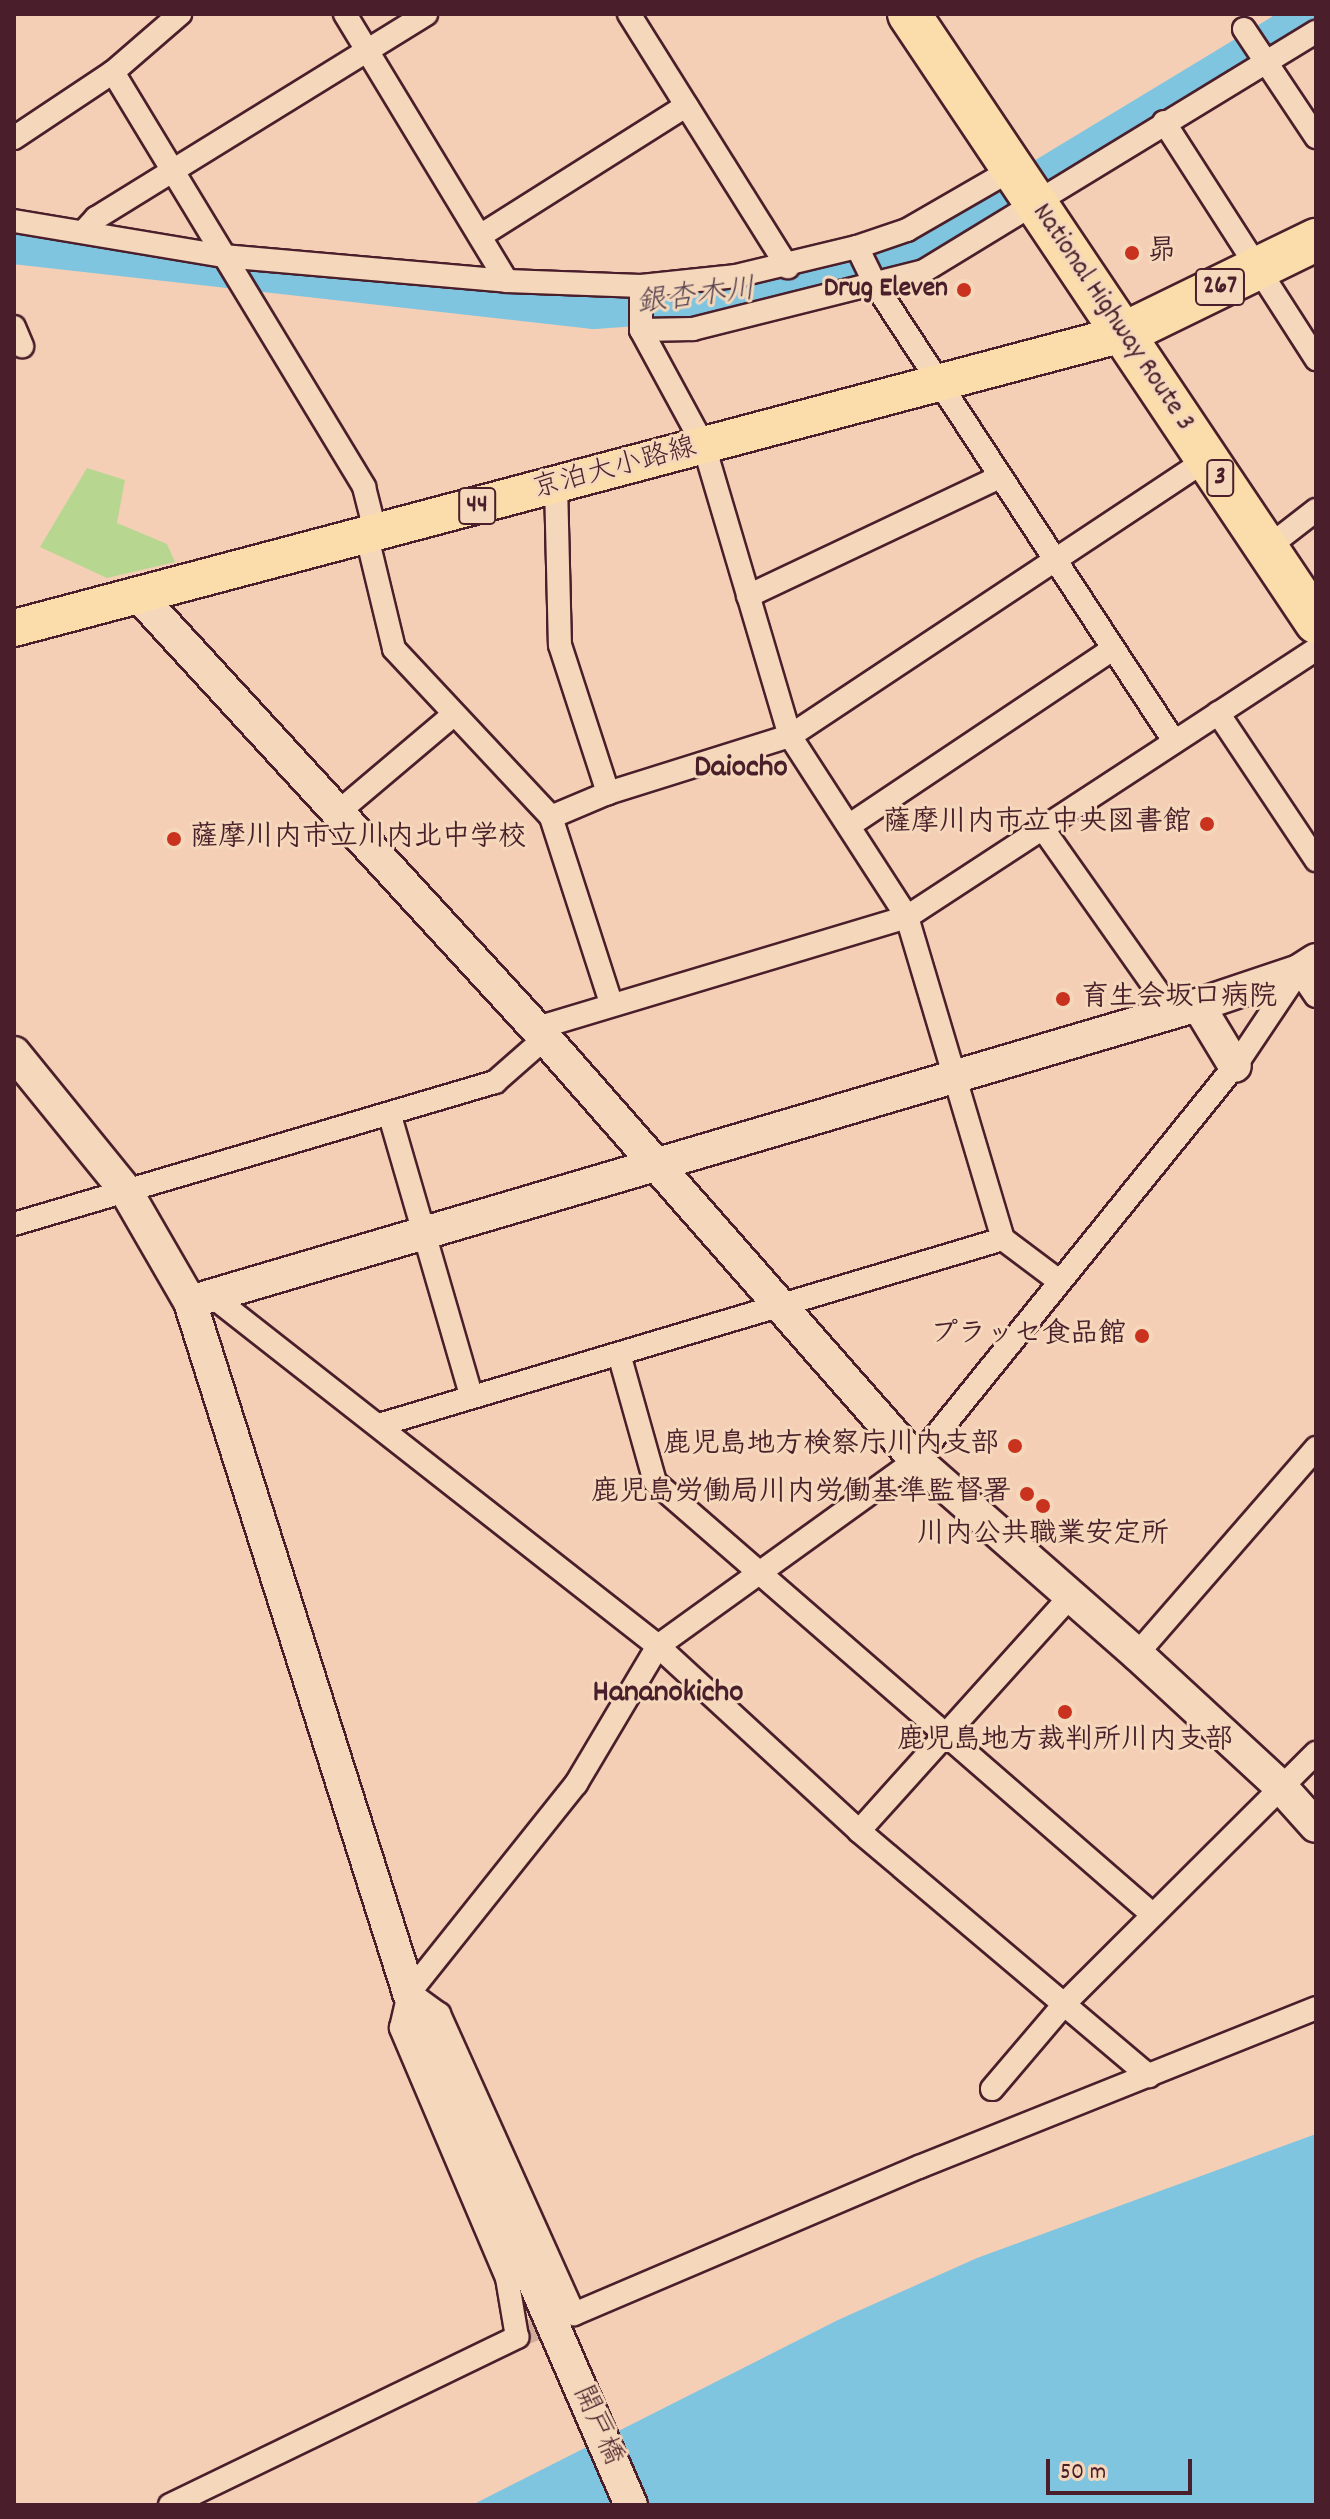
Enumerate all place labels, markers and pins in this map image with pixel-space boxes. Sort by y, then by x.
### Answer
place label: 昴 [1148,236,1176,270]
marker: 昴 [1123,244,1141,262]
place label: Drug Eleven [824,273,948,307]
marker: Drug Eleven [955,281,973,299]
place label: 薩摩川内市立中央図書館 [883,807,1191,841]
marker: 薩摩川内市立中央図書館 [1198,815,1216,833]
place label: 薩摩川内市立川内北中学校 [190,822,526,856]
marker: 薩摩川内市立川内北中学校 [165,830,183,848]
place label: 育生会坂口病院 [1081,982,1277,1016]
marker: 育生会坂口病院 [1052,988,1074,1010]
place label: プラッセ食品館 [930,1319,1126,1353]
marker: プラッセ食品館 [1133,1327,1151,1345]
place label: 鹿児島地方検察庁川内支部 [663,1429,999,1463]
marker: 鹿児島地方検察庁川内支部 [1006,1437,1024,1455]
place label: 鹿児島労働局川内労働基準監督署 [591,1477,1011,1511]
marker: 鹿児島労働局川内労働基準監督署 [1018,1485,1036,1503]
marker: 川内公共職業安定所 [1034,1497,1052,1515]
place label: 川内公共職業安定所 [917,1519,1169,1553]
marker: 鹿児島地方裁判所川内支部 [1056,1703,1074,1721]
place label: 鹿児島地方裁判所川内支部 [897,1725,1233,1759]

